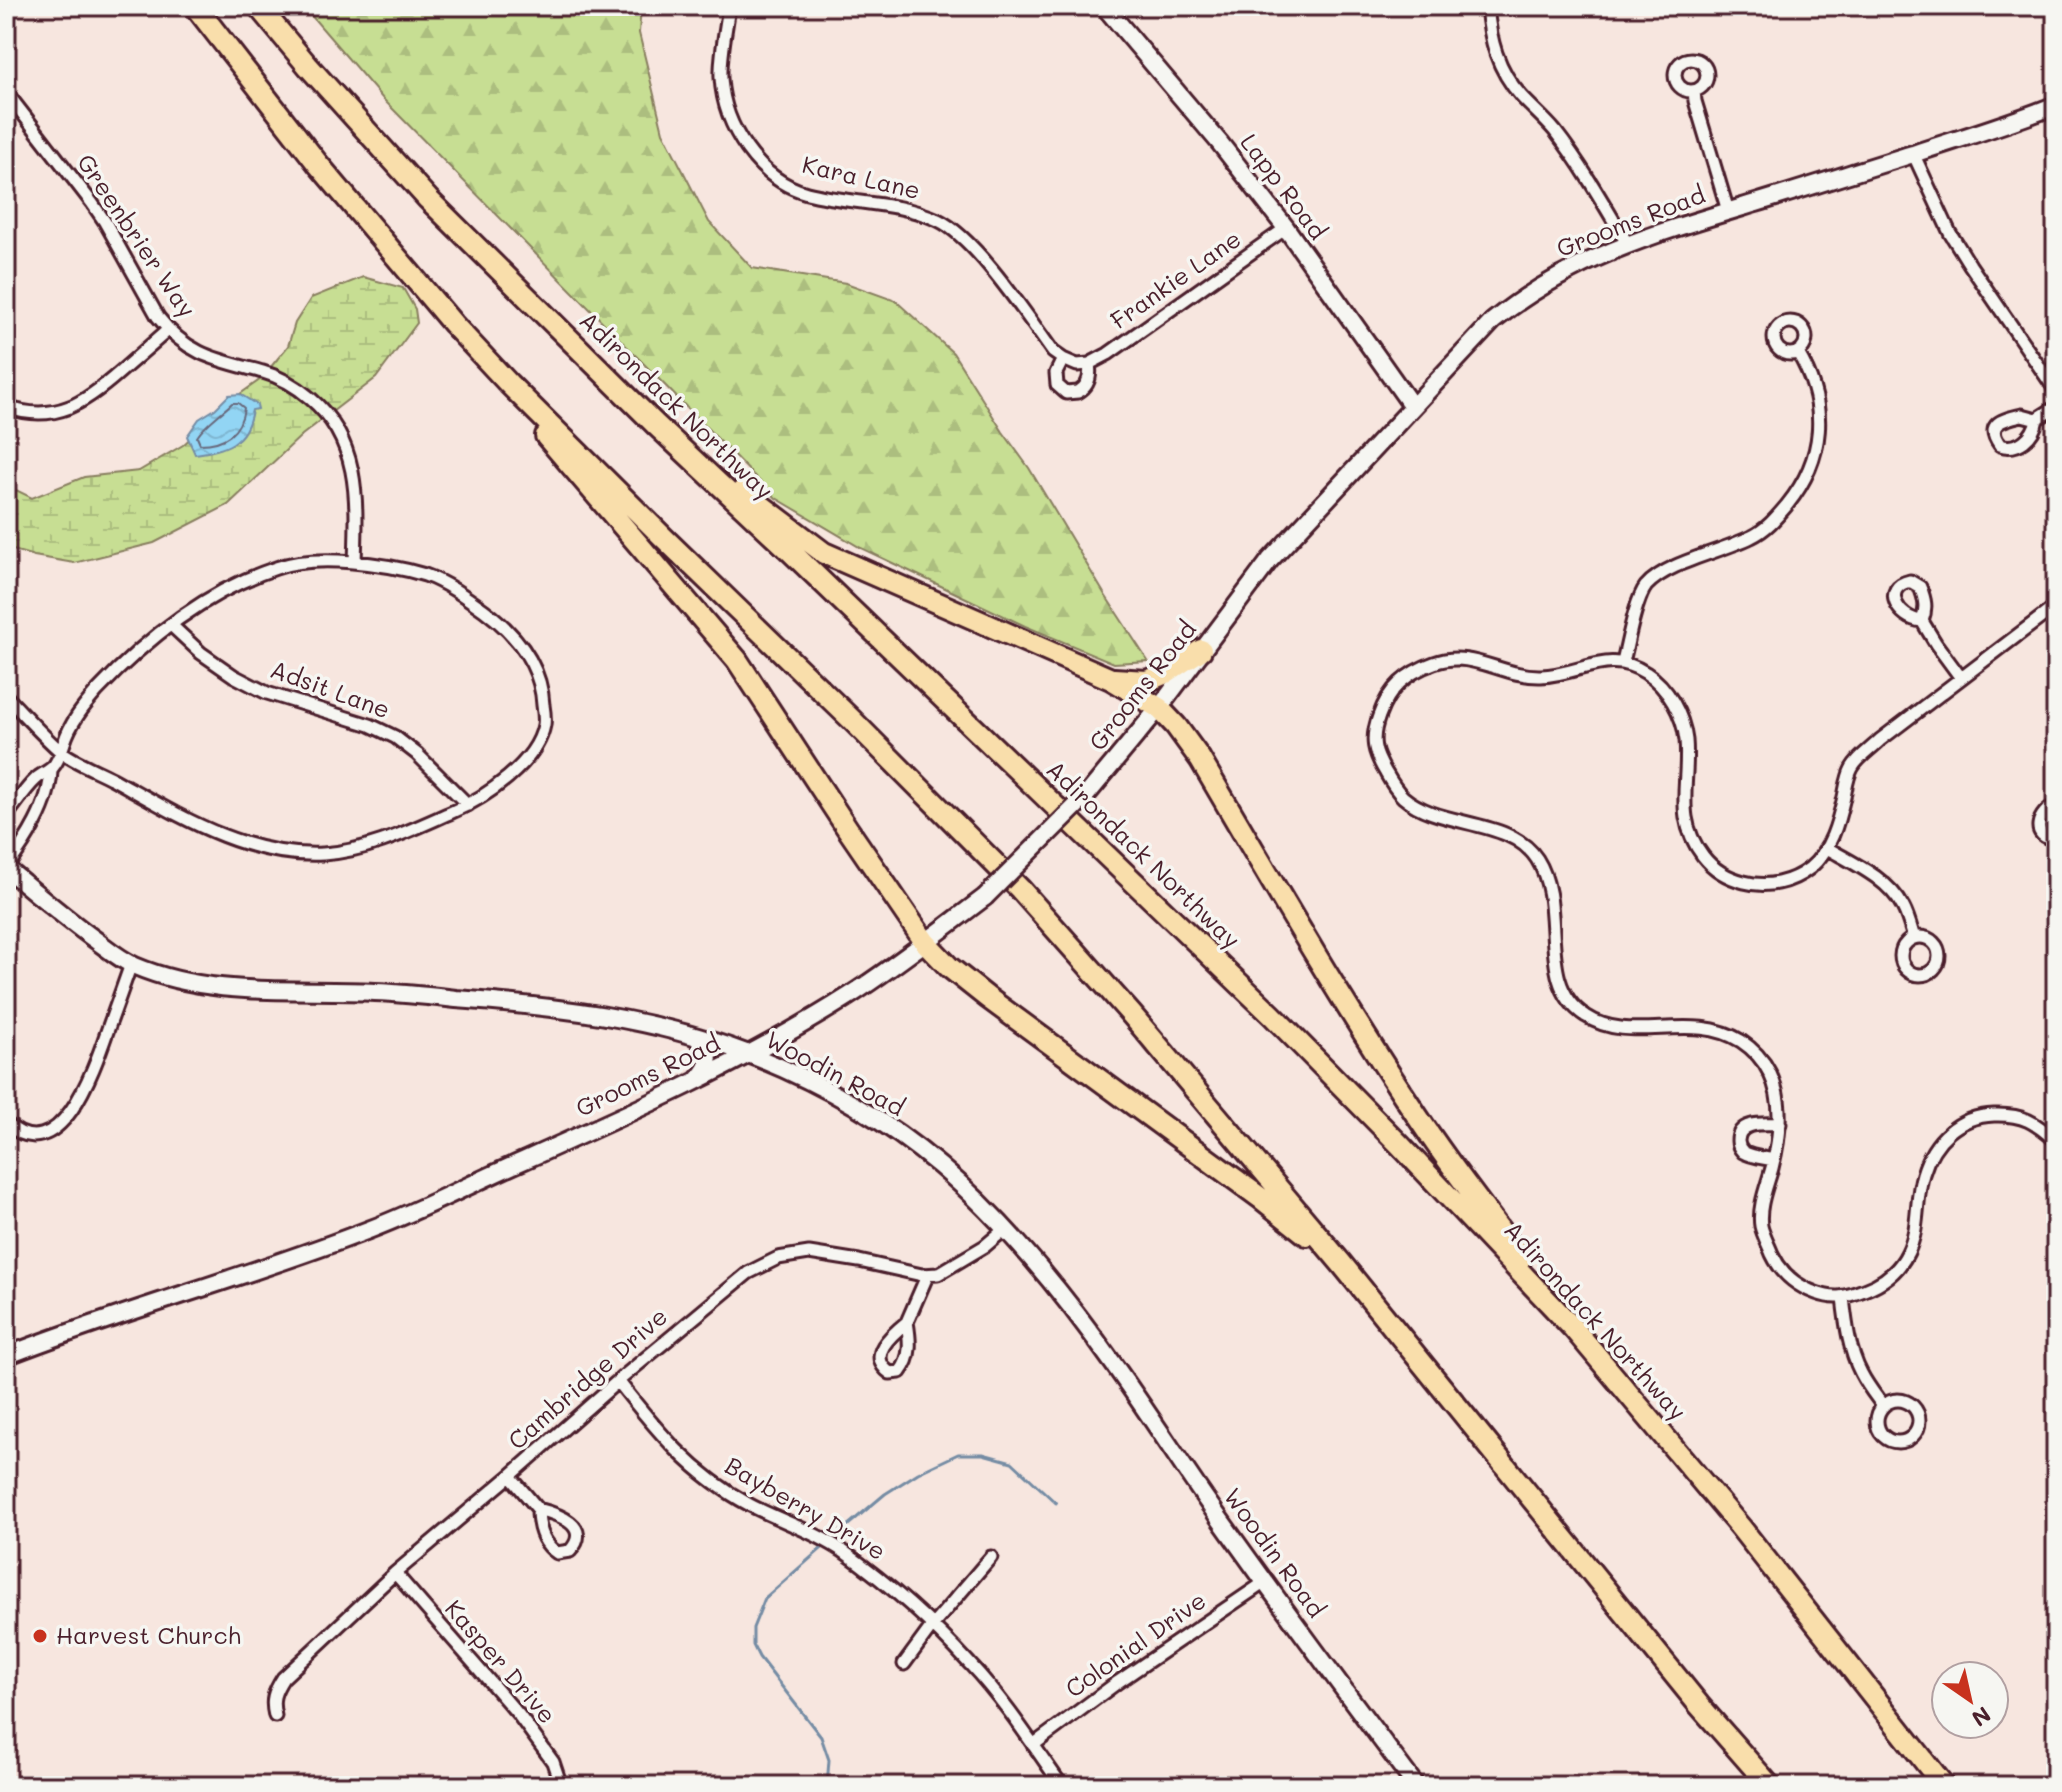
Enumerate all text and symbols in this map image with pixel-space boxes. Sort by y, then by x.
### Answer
street label: Lapp Road [1234,127,1334,245]
street label: Greenbrier Way [71,147,203,323]
street label: Kara Lane [799,148,923,205]
street label: Grooms Road [1552,178,1709,263]
street label: Frankie Lane [1104,222,1246,335]
street label: Adirondack Northway [574,304,780,506]
street label: Grooms Road [1081,614,1202,756]
street label: Adsit Lane [267,653,394,724]
street label: Adirondack Northway [1041,753,1247,955]
street label: Woodin Road [761,1023,910,1122]
street label: Grooms Road [570,1026,724,1123]
street label: Adirondack Northway [1498,1214,1694,1426]
street label: Cambridge Drive [501,1300,673,1455]
street label: Bayberry Drive [720,1449,892,1566]
street label: Woodin Road [1218,1481,1333,1623]
street label: Colonial Drive [1059,1584,1211,1704]
street label: Kasper Drive [439,1593,563,1729]
place label: Harvest Church [56,1619,241,1650]
marker: Harvest Church [31,1627,49,1645]
north arrow [1930,1660,2010,1740]
text: N [1966,1700,1996,1734]

